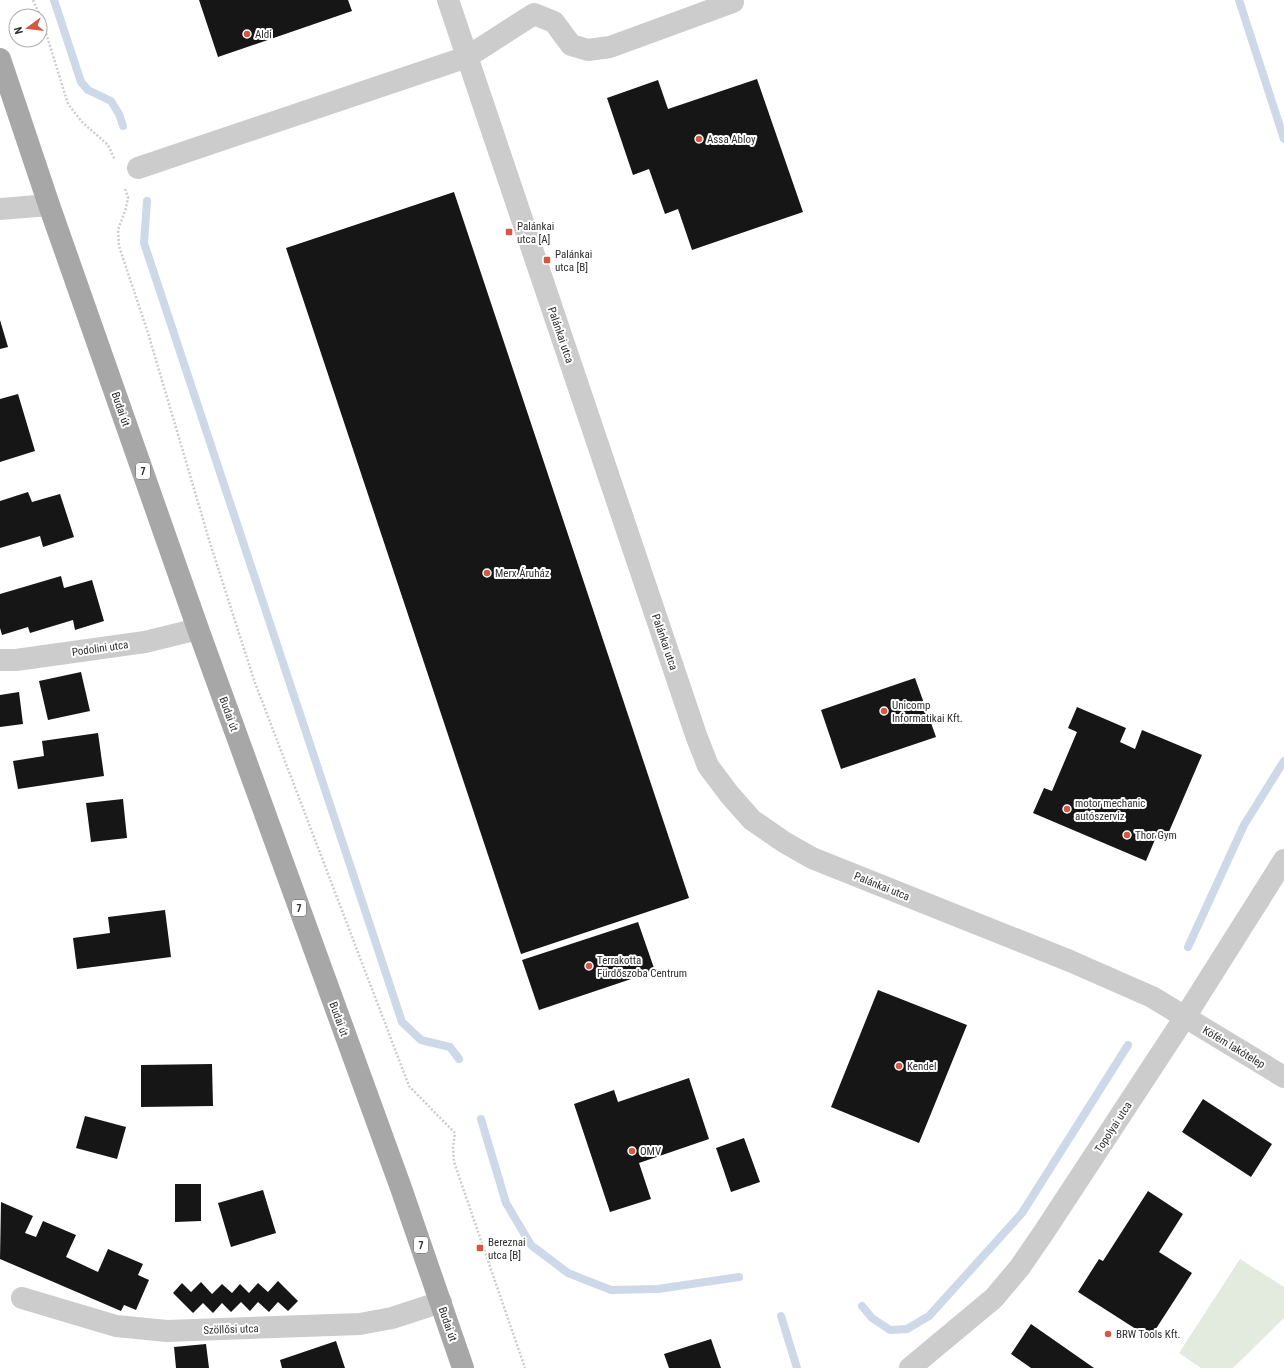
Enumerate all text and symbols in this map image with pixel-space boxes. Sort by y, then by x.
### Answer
north arrow [8,8,48,48]
text: N [12,25,26,35]
place label: Aldi [255,28,272,41]
marker: Aldi [242,29,252,39]
place label: Assa Abloy [707,133,756,146]
marker: Assa Abloy [694,134,704,144]
place label: Palánkai utca [A] [517,220,554,246]
marker: Palánkai utca [A] [504,227,514,237]
place label: Palánkai utca [B] [555,248,592,274]
marker: Palánkai utca [B] [542,255,552,265]
street label: Palánkai utca [545,305,576,365]
street label: Budai út [109,390,132,428]
road number: 7 [136,463,150,479]
place label: Merx Áruház [495,567,550,580]
marker: Merx Áruház [482,568,492,578]
street label: Palánkai utca [649,612,680,672]
street label: Podolini utca [71,638,129,659]
street label: Budai út [216,695,241,733]
place label: Unicomp Informatikai Kft. [892,699,963,725]
marker: Unicomp Informatikai Kft. [879,706,889,716]
place label: motor mechanic autószerviz [1075,797,1145,823]
marker: motor mechanic autószerviz [1062,804,1072,814]
place label: Thor Gym [1135,829,1177,842]
marker: Thor Gym [1122,830,1132,840]
street label: Palánkai utca [852,869,911,903]
road number: 7 [292,900,306,916]
place label: Terrakotta Fürdőszoba Centrum [597,954,687,980]
marker: Terrakotta Fürdőszoba Centrum [584,961,594,971]
street label: Budai út [326,1000,351,1038]
street label: Köfém lakótelep [1200,1024,1267,1071]
place label: Kendel [907,1060,936,1073]
marker: Kendel [894,1061,904,1071]
street label: Topolyai utca [1092,1099,1135,1155]
place label: OMV [640,1145,661,1158]
marker: OMV [627,1146,637,1156]
place label: Bereznai utca [B] [488,1236,526,1262]
road number: 7 [414,1237,428,1253]
marker: Bereznai utca [B] [475,1243,485,1253]
street label: Budai út [436,1305,459,1343]
street label: Szöllősi utca [203,1322,259,1337]
place label: BRW Tools Kft. [1116,1328,1181,1341]
marker: BRW Tools Kft. [1103,1329,1113,1339]

